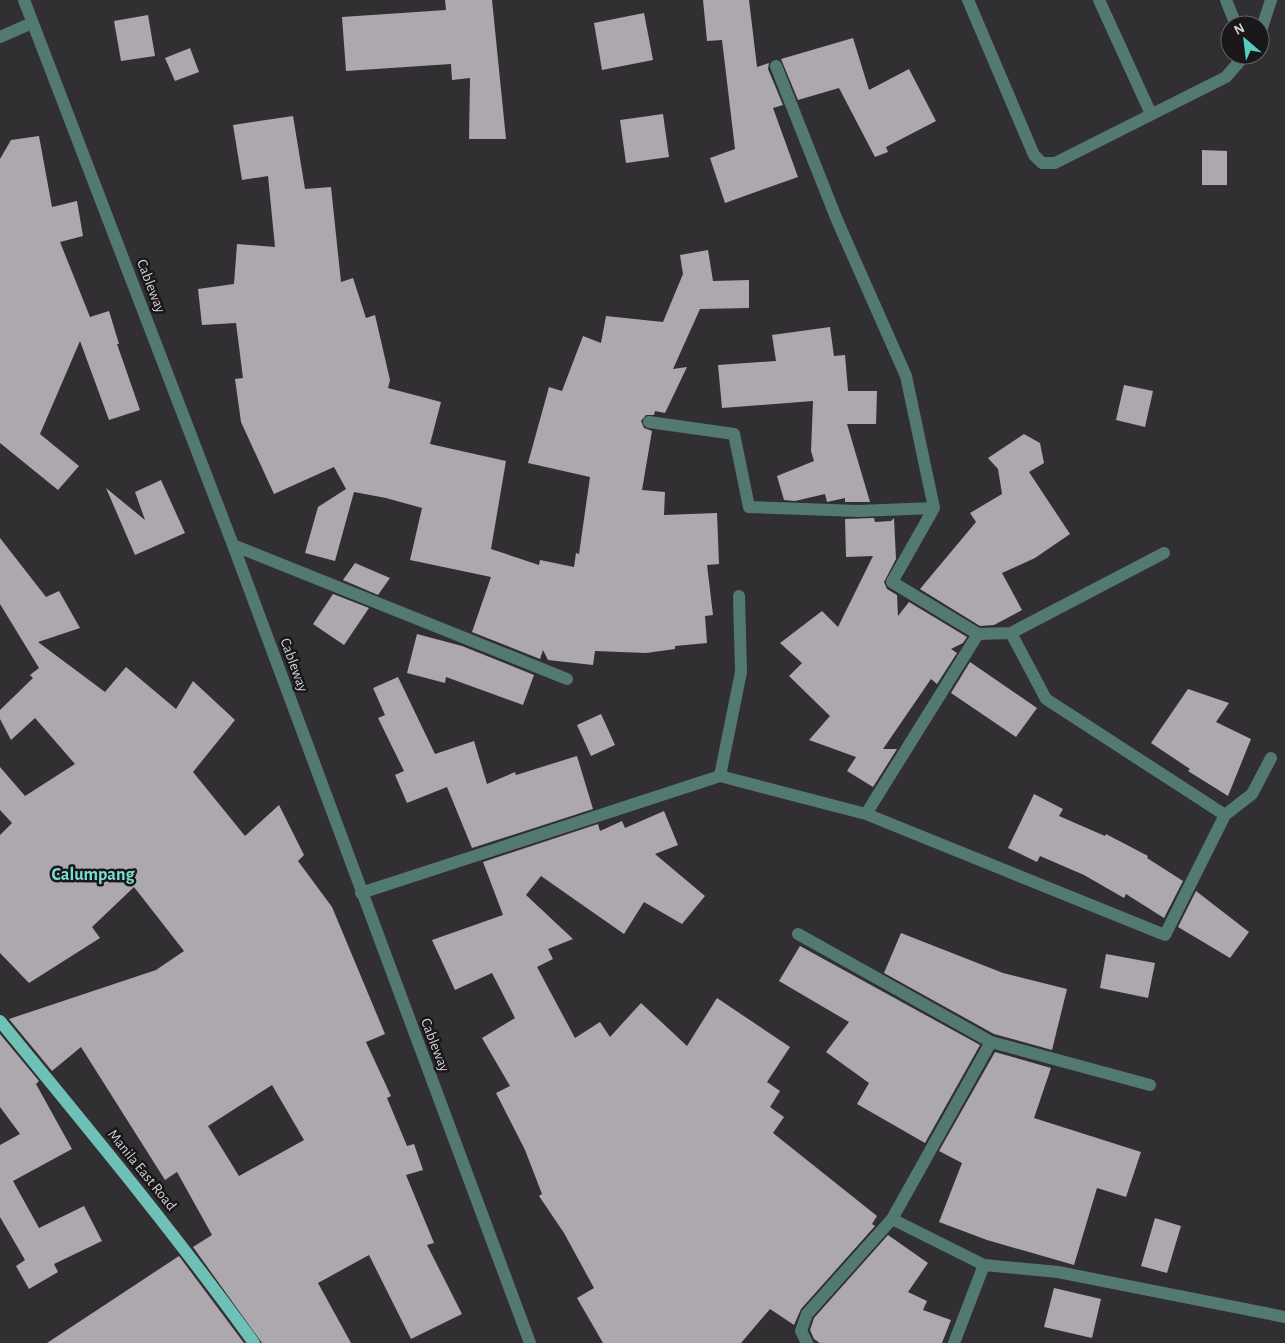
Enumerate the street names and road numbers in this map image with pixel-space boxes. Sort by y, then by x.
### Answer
street label: Cableway [134,257,168,315]
street label: Cableway [277,636,311,694]
street label: Cableway [418,1016,452,1074]
street label: Manila East Road [105,1127,179,1214]

